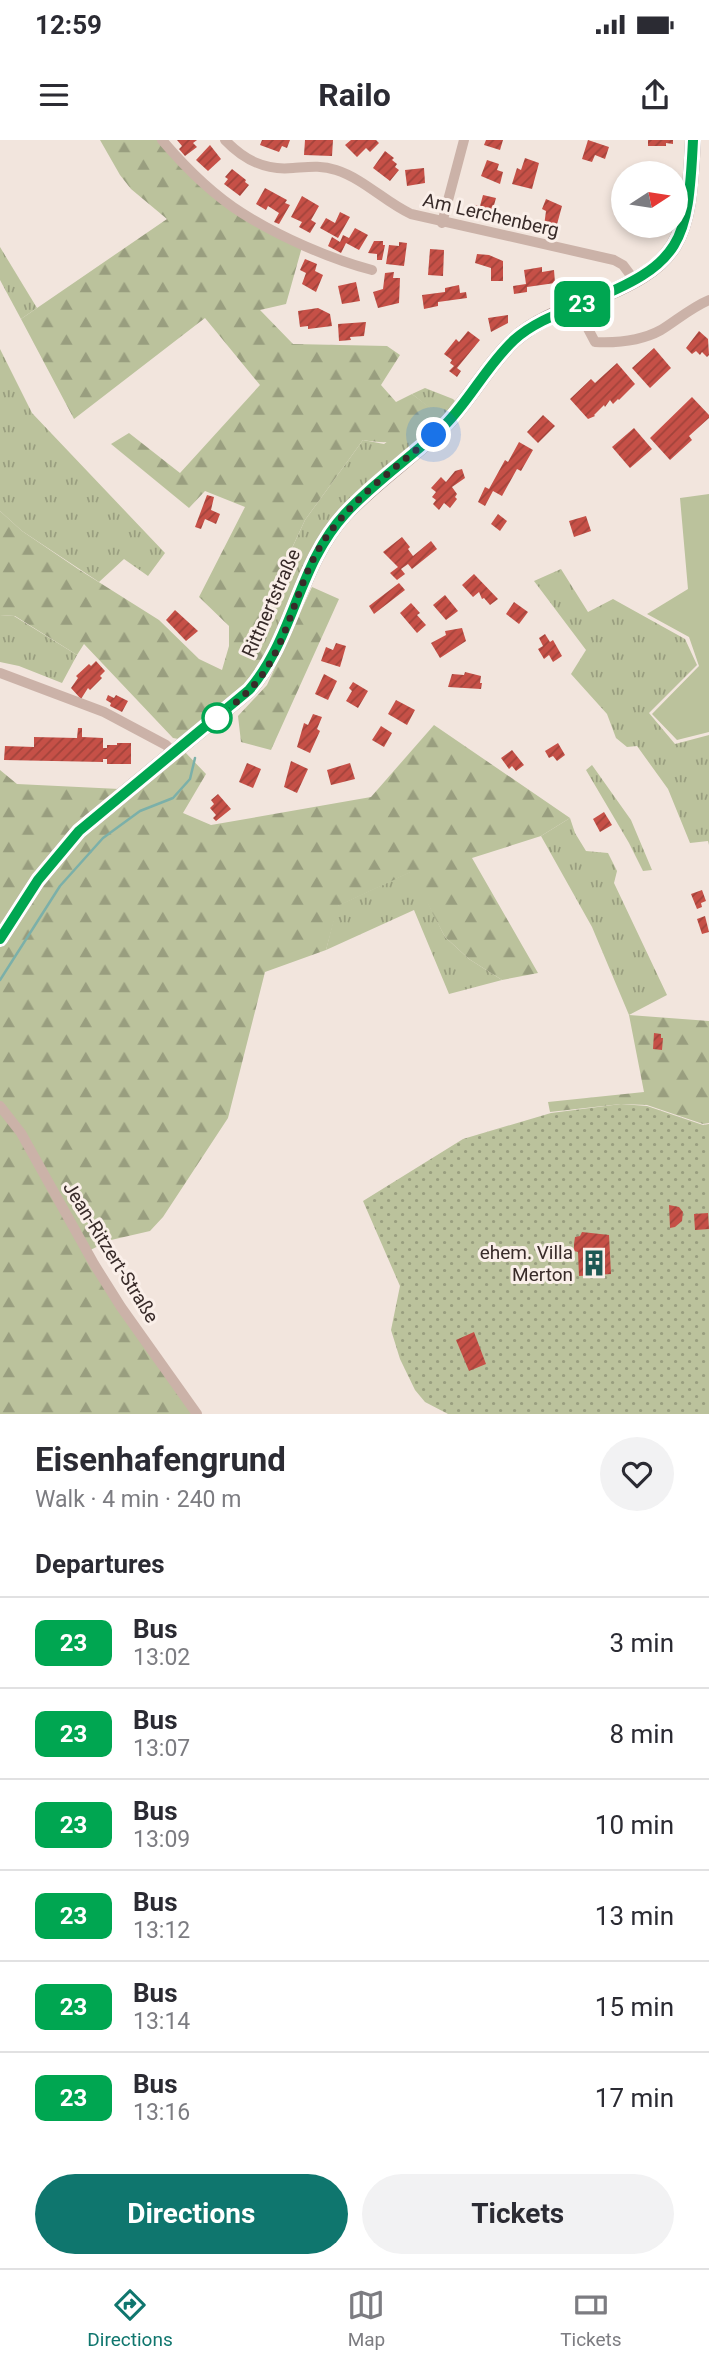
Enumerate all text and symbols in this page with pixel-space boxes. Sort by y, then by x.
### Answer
text: 12:59 [35,10,102,40]
icon: menu [35,76,73,114]
text: Railo [318,76,391,114]
icon: share [636,76,674,114]
north arrow [611,161,688,238]
map controls [611,161,688,238]
street label: Am Lerchenberg [421,188,561,242]
line badge: 23 [550,281,614,327]
text: 23 [568,290,596,318]
your location [416,417,451,452]
street label: Rittnertstraße [237,545,305,661]
unlabelled marker [202,703,232,733]
street label: Jean-Ritzert-Straße [58,1177,164,1327]
place label: ehem. Villa Merton [480,1241,573,1286]
building icon: ehem. Villa Merton [579,1248,609,1278]
button: heart [600,1437,674,1511]
text: Eisenhafengrund [35,1440,286,1479]
text: Walk · 4 min · 240 m [35,1486,241,1513]
text: Departures [35,1549,165,1579]
text: Bus [133,1614,178,1644]
text: 3 min [609,1628,674,1658]
text: 23 [60,1629,87,1657]
text: 13:02 [133,1644,190,1671]
text: Bus [133,1705,178,1735]
text: 8 min [609,1719,674,1749]
text: 23 [60,1720,87,1748]
text: 13:07 [133,1735,190,1762]
text: Bus [133,1796,178,1826]
text: 10 min [595,1810,674,1840]
text: 23 [60,1811,87,1839]
text: 13:09 [133,1826,190,1853]
text: Bus [133,1887,178,1917]
text: 13 min [595,1901,674,1931]
text: 23 [60,1902,87,1930]
text: 13:12 [133,1917,190,1944]
text: Bus [133,1978,178,2008]
text: 15 min [595,1992,674,2022]
text: 23 [60,1993,87,2021]
text: 13:14 [133,2008,190,2035]
text: Bus [133,2069,178,2099]
text: 17 min [595,2083,674,2113]
text: 23 [60,2084,87,2112]
text: 13:16 [133,2099,190,2126]
button: Directions [35,2174,348,2254]
button: Tickets [362,2174,674,2254]
tab: Directions [87,2286,173,2351]
tab: Map [347,2286,385,2351]
tab: Tickets [560,2286,622,2351]

